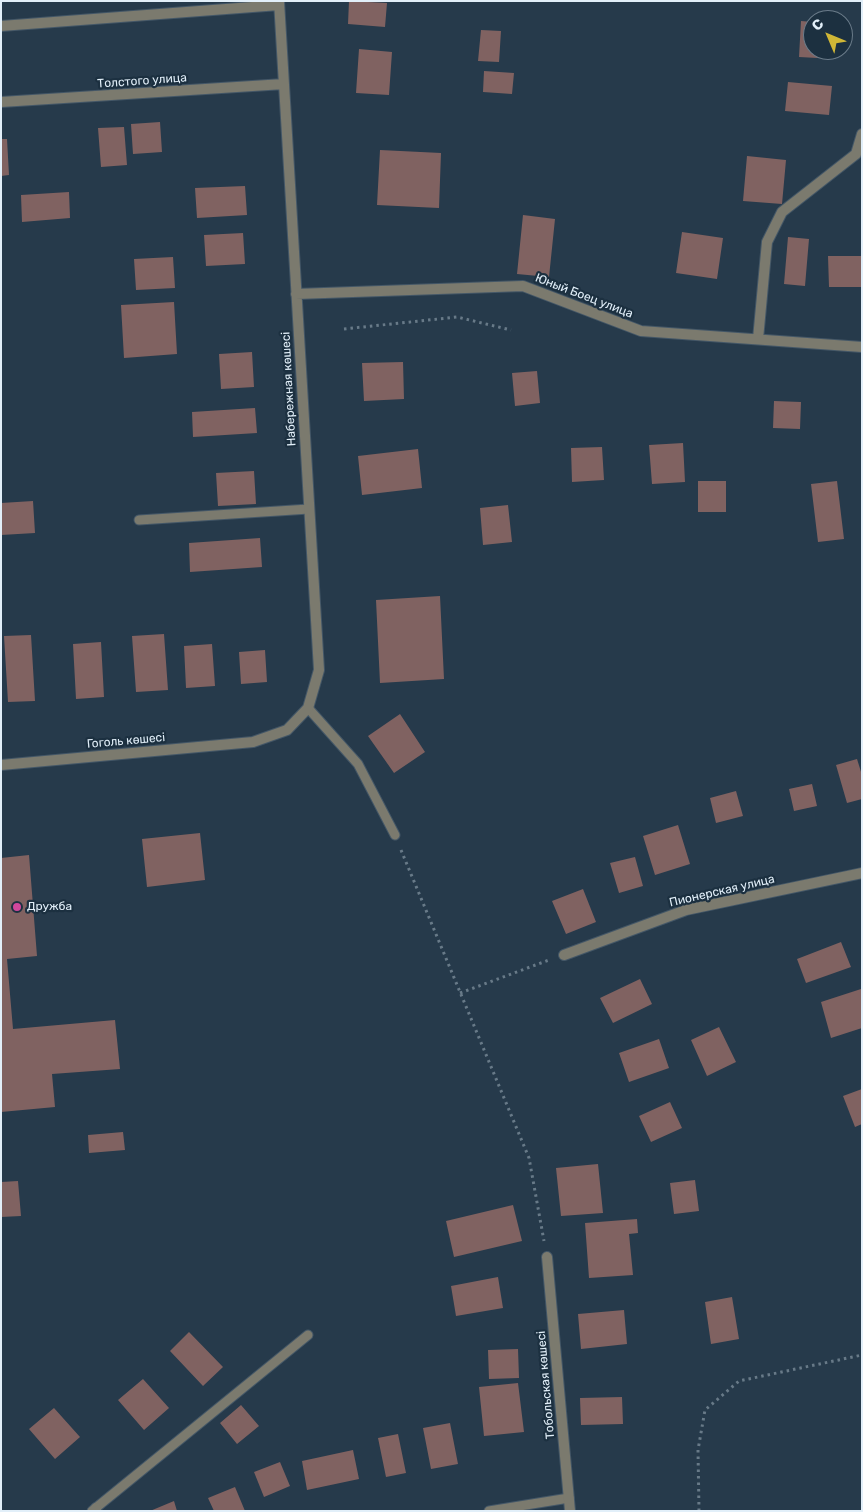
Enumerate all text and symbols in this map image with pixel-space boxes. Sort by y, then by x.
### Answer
north arrow [803,10,853,60]
text: С [808,15,827,34]
street label: Толстого улица [97,71,187,91]
street label: Юный Боец улица [533,271,635,321]
street label: Набережная көшесі [279,331,299,447]
street label: Гоголь көшесі [86,730,166,752]
street label: Пионерская улица [668,872,776,910]
place label: Дружба [27,900,72,914]
marker: Дружба [11,901,23,913]
street label: Тобольская көшесі [534,1330,558,1440]

